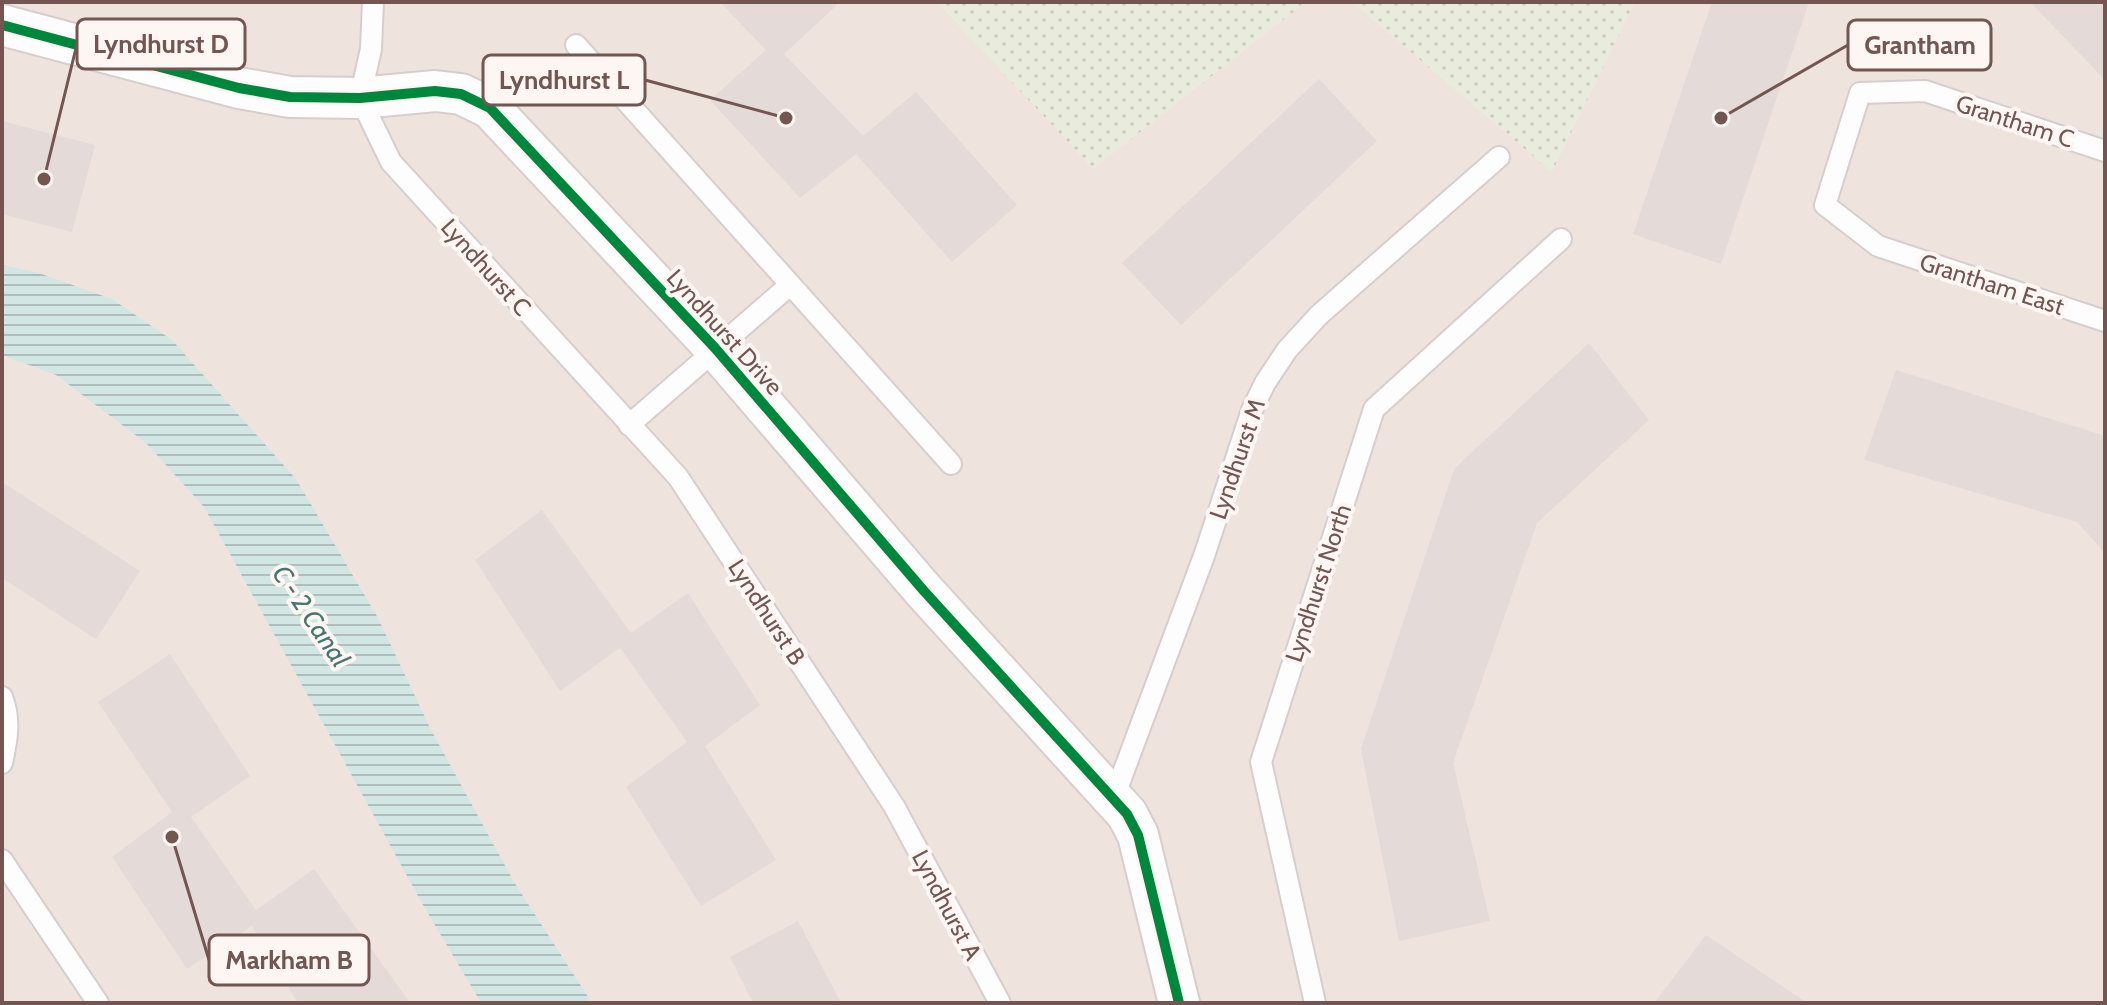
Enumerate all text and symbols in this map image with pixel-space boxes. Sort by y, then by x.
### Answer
callout: Lyndhurst D [77,19,245,69]
callout: Grantham [1848,20,1991,70]
text: Lyndhurst D [93,28,229,60]
text: Grantham [1864,29,1976,61]
callout: Lyndhurst L [483,55,645,105]
text: Lyndhurst L [499,64,629,96]
street label: Grantham C [1953,88,2077,154]
street label: Lyndhurst C [435,213,537,321]
street label: Grantham East [1916,247,2068,321]
street label: Lyndhurst Drive [661,263,789,401]
street label: Lyndhurst M [1203,395,1271,523]
street label: Lyndhurst North [1279,500,1357,666]
street label: Lyndhurst B [722,554,812,670]
water label: C - 2 Canal [265,559,357,673]
street label: Lyndhurst A [906,845,988,965]
callout: Markham B [209,935,369,985]
text: Markham B [225,944,353,976]

